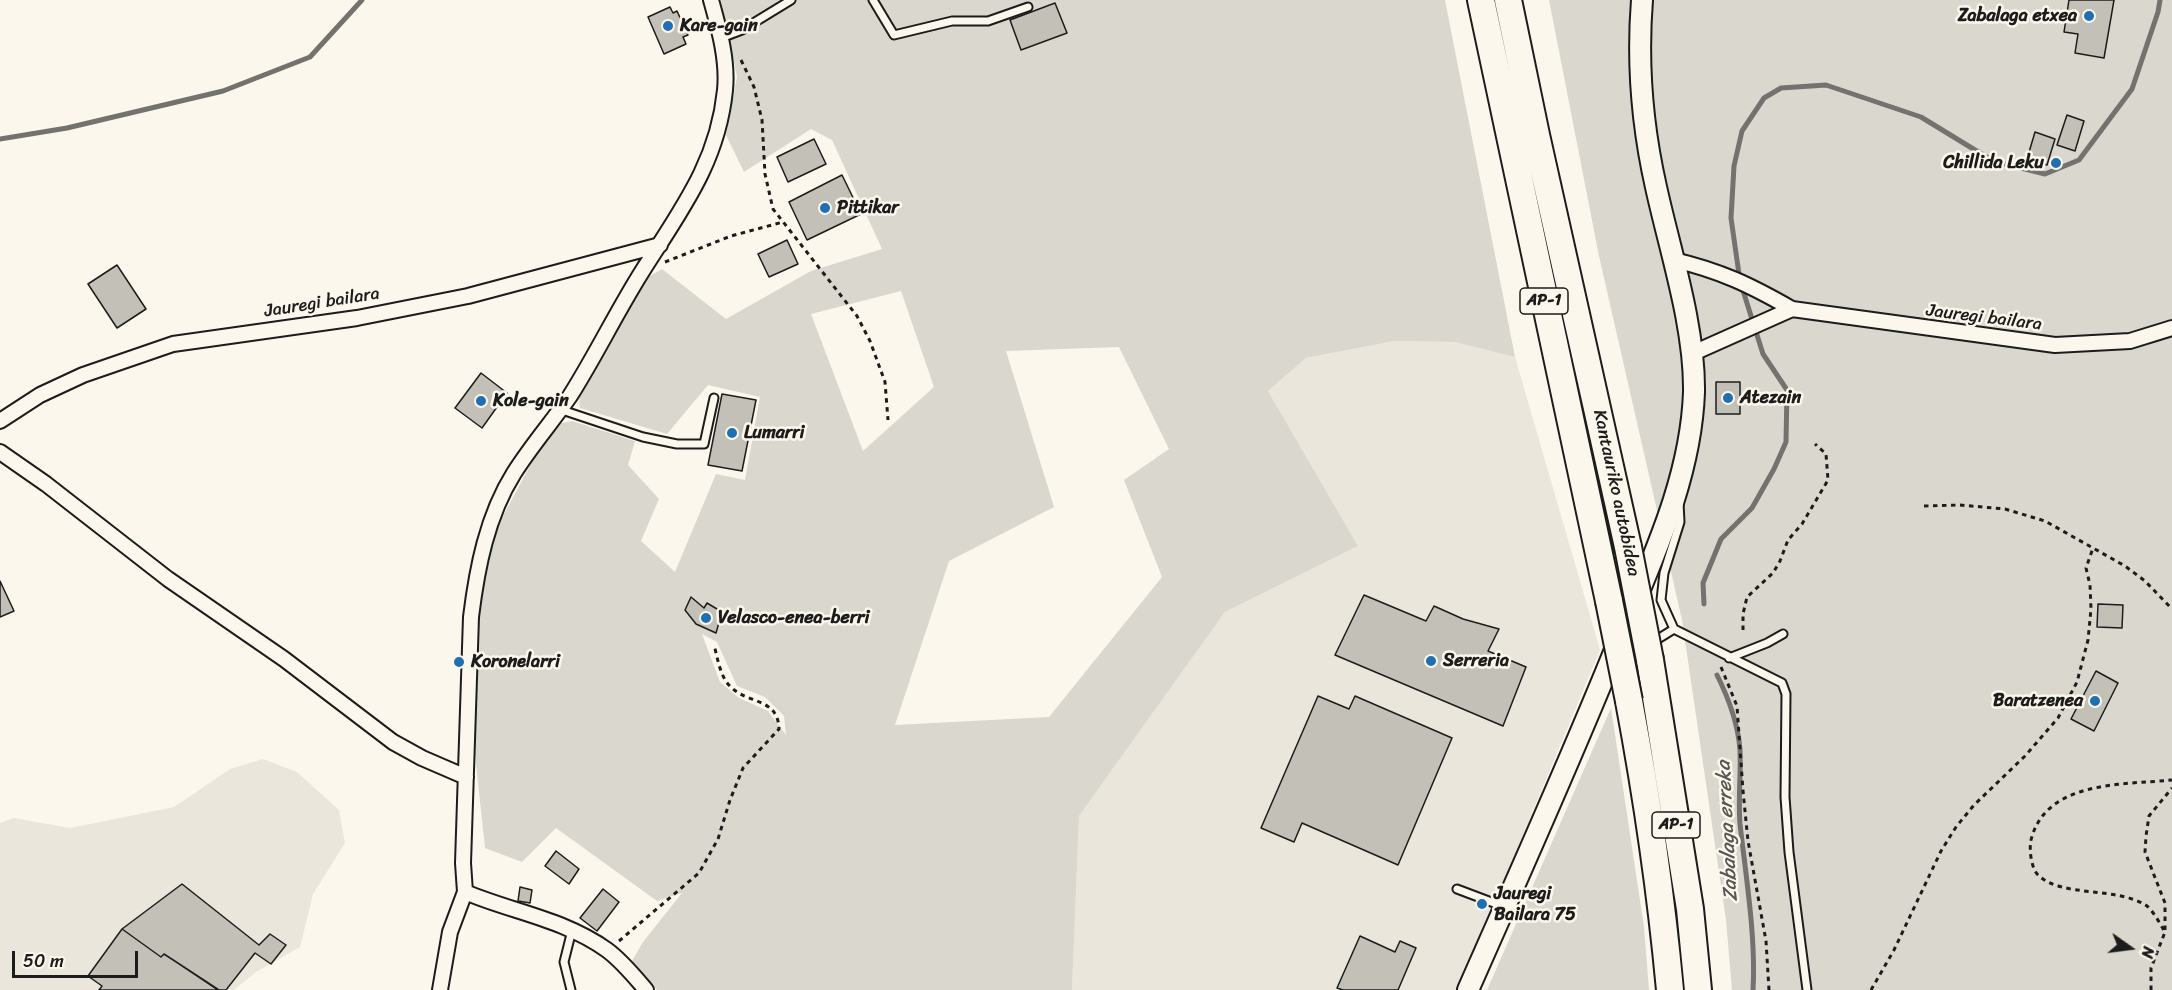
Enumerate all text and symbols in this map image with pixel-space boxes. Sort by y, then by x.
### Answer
place label: Zabalaga etxea [1958,5,2077,27]
marker: Zabalaga etxea [2082,9,2096,23]
place label: Kare-gain [680,15,758,37]
marker: Kare-gain [661,19,675,33]
place label: Chillida Leku [1943,152,2044,174]
marker: Chillida Leku [2049,156,2063,170]
place label: Pittikar [837,197,899,219]
marker: Pittikar [818,201,832,215]
street label: Jauregi bailara [263,283,381,323]
road number: AP-1 [1520,288,1568,314]
street label: Jauregi bailara [1925,300,2043,336]
place label: Atezain [1740,387,1801,409]
place label: Kole-gain [493,390,569,412]
marker: Atezain [1721,391,1735,405]
marker: Kole-gain [474,394,488,408]
street label: Kantauriko autobidea [1588,408,1644,578]
place label: Lumarri [744,422,805,444]
marker: Lumarri [725,426,739,440]
place label: Velasco-enea-berri [718,607,869,629]
marker: Velasco-enea-berri [699,611,713,625]
place label: Serreria [1443,650,1509,672]
place label: Koronelarri [471,651,560,673]
marker: Serreria [1424,654,1438,668]
marker: Koronelarri [452,655,466,669]
place label: Baratzenea [1993,690,2083,712]
marker: Baratzenea [2088,694,2102,708]
water label: Zabalaga erreka [1712,760,1744,902]
road number: AP-1 [1652,812,1700,838]
place label: Jauregi Bailara 75 [1494,883,1576,926]
marker: Jauregi Bailara 75 [1475,897,1489,911]
north arrow [2100,918,2160,978]
scale bar [15,939,141,977]
text: N [2133,944,2163,961]
text: 50 m [23,945,64,977]

